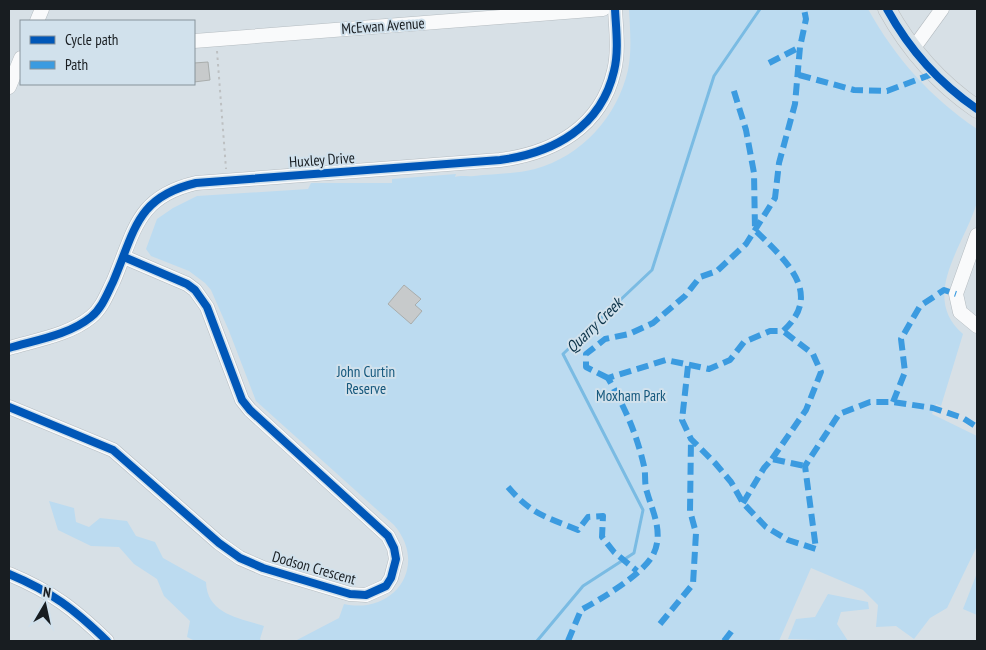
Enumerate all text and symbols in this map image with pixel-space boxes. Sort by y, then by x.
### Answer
street label: McEwan Avenue [341,13,425,38]
legend [20,20,195,85]
text: Cycle path [65,30,118,49]
text: Path [65,55,88,74]
street label: Huxley Drive [288,148,355,171]
water label: Quarry Creek [562,292,628,357]
park label: John Curtin Reserve [336,362,395,398]
park label: Moxham Park [596,386,666,405]
street label: Dodson Crescent [270,547,358,589]
north arrow [20,580,70,630]
text: N [42,583,52,602]

